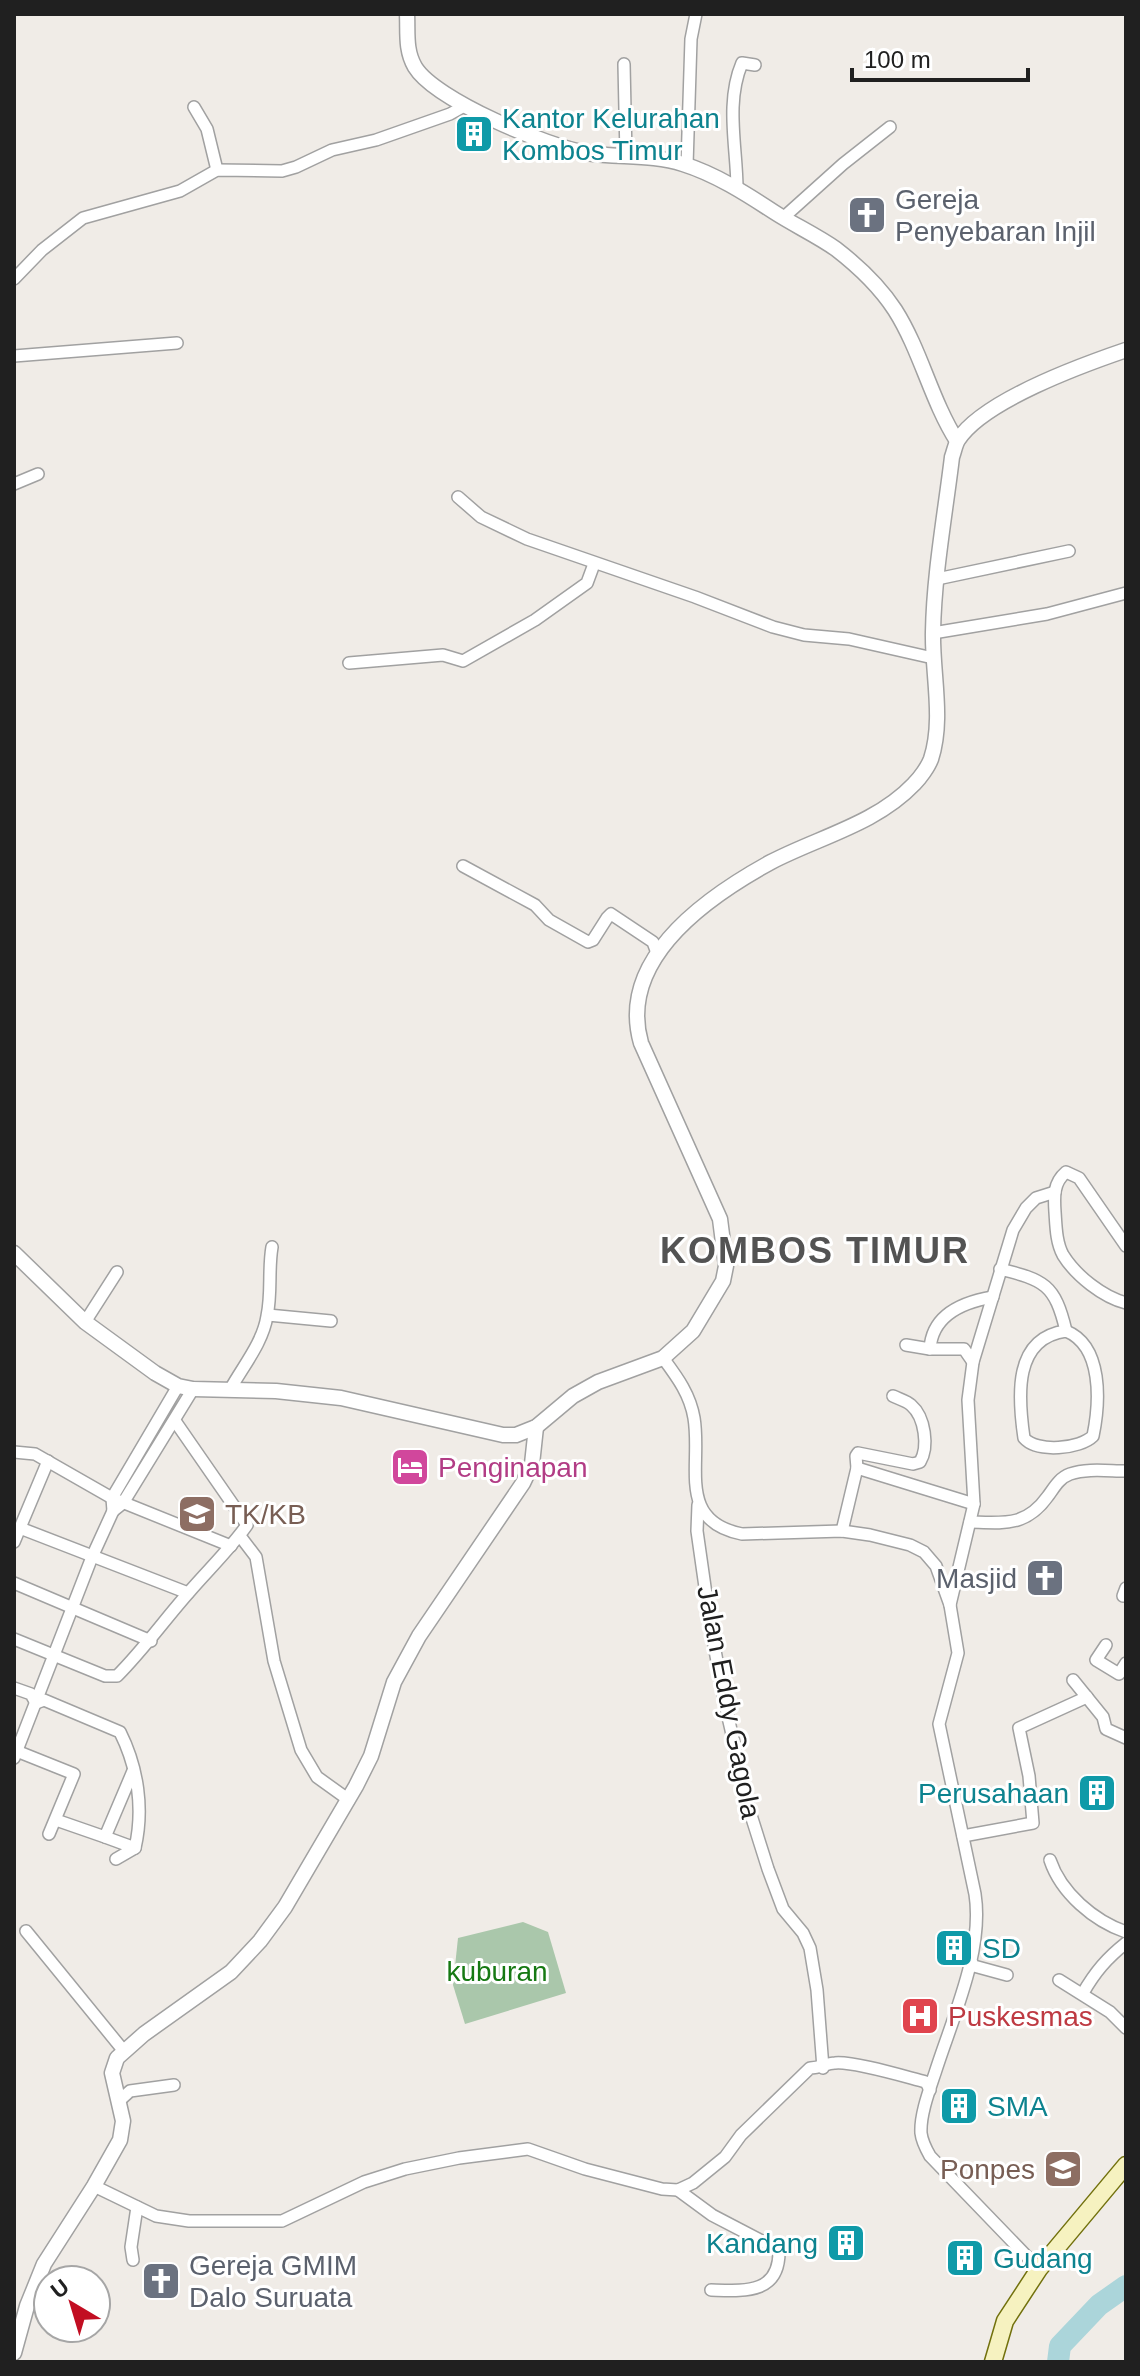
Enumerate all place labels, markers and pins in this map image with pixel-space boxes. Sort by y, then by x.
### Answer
place label: Kantor Kelurahan Kombos Timur [502,103,720,166]
building icon: Kantor Kelurahan Kombos Timur [453,113,495,155]
place label: Gereja Penyebaran Injil [895,184,1096,247]
church icon: Gereja Penyebaran Injil [846,194,888,236]
hotel icon: Penginapan [389,1446,431,1488]
place label: Penginapan [438,1452,587,1483]
school or university icon: TK/KB [176,1493,218,1535]
place label: TK/KB [225,1499,306,1530]
church icon: Masjid [1024,1557,1066,1599]
place label: Masjid [936,1563,1017,1594]
building icon: Perusahaan [1076,1772,1118,1814]
place label: Perusahaan [918,1778,1069,1809]
building icon: SD [933,1927,975,1969]
place label: SD [982,1933,1021,1964]
hospital icon: Puskesmas [899,1995,941,2037]
place label: Puskesmas [948,2001,1093,2032]
building icon: SMA [938,2085,980,2127]
place label: SMA [987,2091,1048,2122]
school or university icon: Ponpes [1042,2148,1084,2190]
place label: Ponpes [940,2154,1035,2185]
building icon: Kandang [825,2222,867,2264]
place label: Kandang [706,2228,818,2259]
building icon: Gudang [944,2237,986,2279]
place label: Gudang [993,2243,1093,2274]
place label: Gereja GMIM Dalo Suruata [189,2250,357,2313]
church icon: Gereja GMIM Dalo Suruata [140,2260,182,2302]

